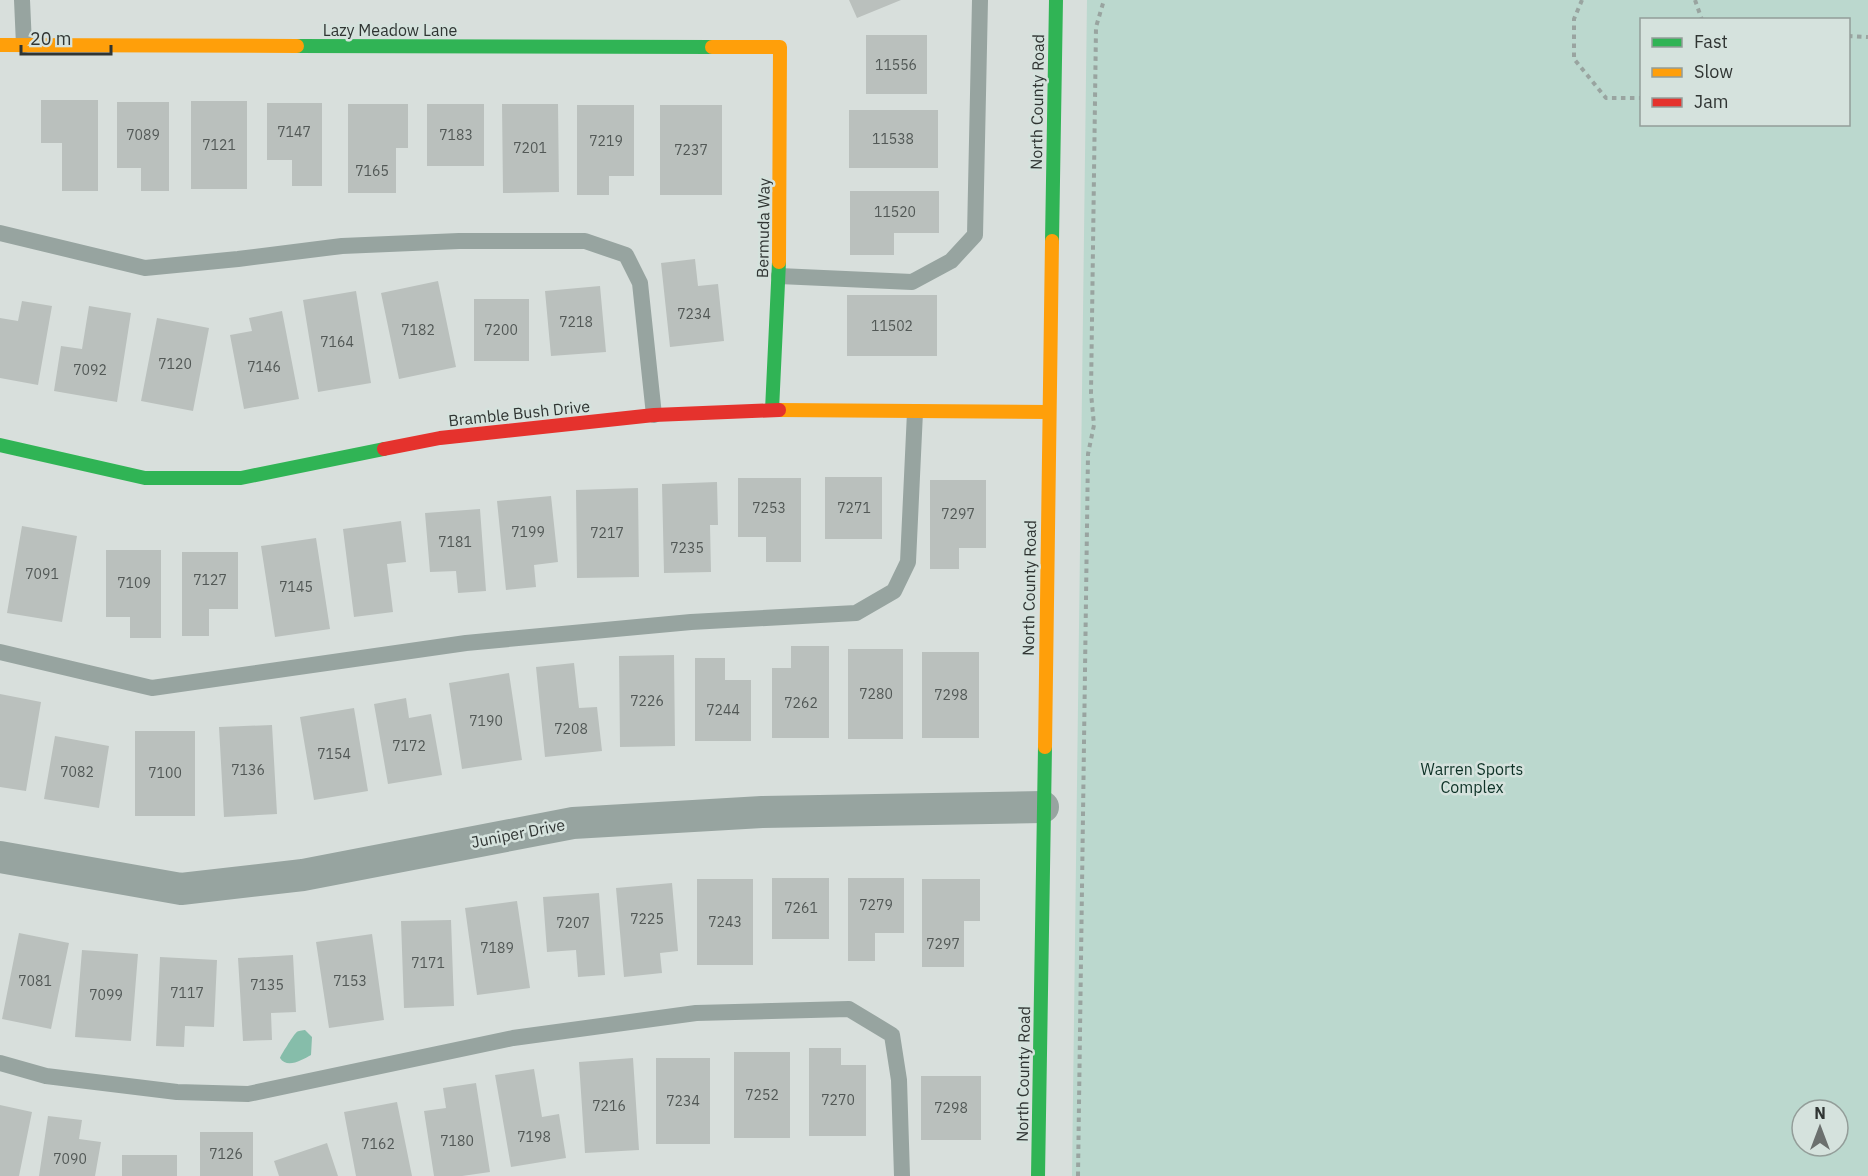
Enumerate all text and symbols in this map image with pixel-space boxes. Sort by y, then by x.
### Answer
scale bar [21,18,111,56]
legend [1640,18,1850,126]
street label: Lazy Meadow Lane [323,20,458,40]
text: 20 m [30,27,72,50]
text: Fast [1694,30,1728,53]
street label: North County Road [1026,34,1048,170]
house number: 11556 [875,56,917,74]
text: Slow [1694,60,1733,83]
text: Jam [1694,90,1729,113]
house number: 7147 [277,123,311,141]
house number: 7089 [126,126,160,144]
house number: 7183 [439,126,473,144]
house number: 11538 [872,130,914,148]
house number: 7219 [589,132,623,150]
house number: 7121 [202,136,236,154]
house number: 7201 [513,139,547,157]
house number: 7237 [674,141,708,159]
house number: 7165 [355,162,389,180]
street label: Bermuda Way [752,178,774,278]
house number: 11520 [874,203,916,221]
house number: 7234 [677,305,711,323]
house number: 7218 [559,313,593,331]
house number: 11502 [871,317,913,335]
house number: 7182 [401,321,435,339]
house number: 7200 [484,321,518,339]
house number: 7164 [320,333,354,351]
house number: 7120 [158,355,192,373]
house number: 7146 [247,358,281,376]
house number: 7092 [73,361,107,379]
street label: Bramble Bush Drive [447,396,591,430]
house number: 7253 [752,499,786,517]
house number: 7271 [837,499,871,517]
house number: 7297 [941,505,975,523]
street label: North County Road [1018,520,1040,656]
house number: 7199 [511,523,545,541]
house number: 7217 [590,524,624,542]
house number: 7181 [438,533,472,551]
house number: 7235 [670,539,704,557]
house number: 7091 [25,565,59,583]
house number: 7127 [193,571,227,589]
house number: 7109 [117,574,151,592]
house number: 7145 [279,578,313,596]
house number: 7280 [859,685,893,703]
house number: 7298 [934,686,968,704]
house number: 7226 [630,692,664,710]
house number: 7262 [784,694,818,712]
house number: 7244 [706,701,740,719]
house number: 7190 [469,712,503,730]
house number: 7208 [554,720,588,738]
house number: 7172 [392,737,426,755]
house number: 7154 [317,745,351,763]
park label: Warren Sports Complex [1421,759,1523,797]
house number: 7136 [231,761,265,779]
house number: 7082 [60,763,94,781]
house number: 7100 [148,764,182,782]
street label: Juniper Drive [469,814,567,852]
house number: 7279 [859,896,893,914]
house number: 7261 [784,899,818,917]
house number: 7225 [630,910,664,928]
house number: 7243 [708,913,742,931]
house number: 7207 [556,914,590,932]
house number: 7297 [926,935,960,953]
house number: 7189 [480,939,514,957]
house number: 7171 [411,954,445,972]
house number: 7081 [18,972,52,990]
house number: 7153 [333,972,367,990]
house number: 7135 [250,976,284,994]
house number: 7117 [170,984,204,1002]
house number: 7099 [89,986,123,1004]
street label: North County Road [1012,1006,1034,1142]
house number: 7252 [745,1086,779,1104]
house number: 7270 [821,1091,855,1109]
house number: 7234 [666,1092,700,1110]
house number: 7216 [592,1097,626,1115]
north arrow [1790,1098,1850,1158]
house number: 7298 [934,1099,968,1117]
text: N [1814,1103,1826,1123]
house number: 7198 [517,1128,551,1146]
house number: 7180 [440,1132,474,1150]
house number: 7162 [361,1135,395,1153]
house number: 7126 [209,1145,243,1163]
house number: 7090 [53,1150,87,1168]

